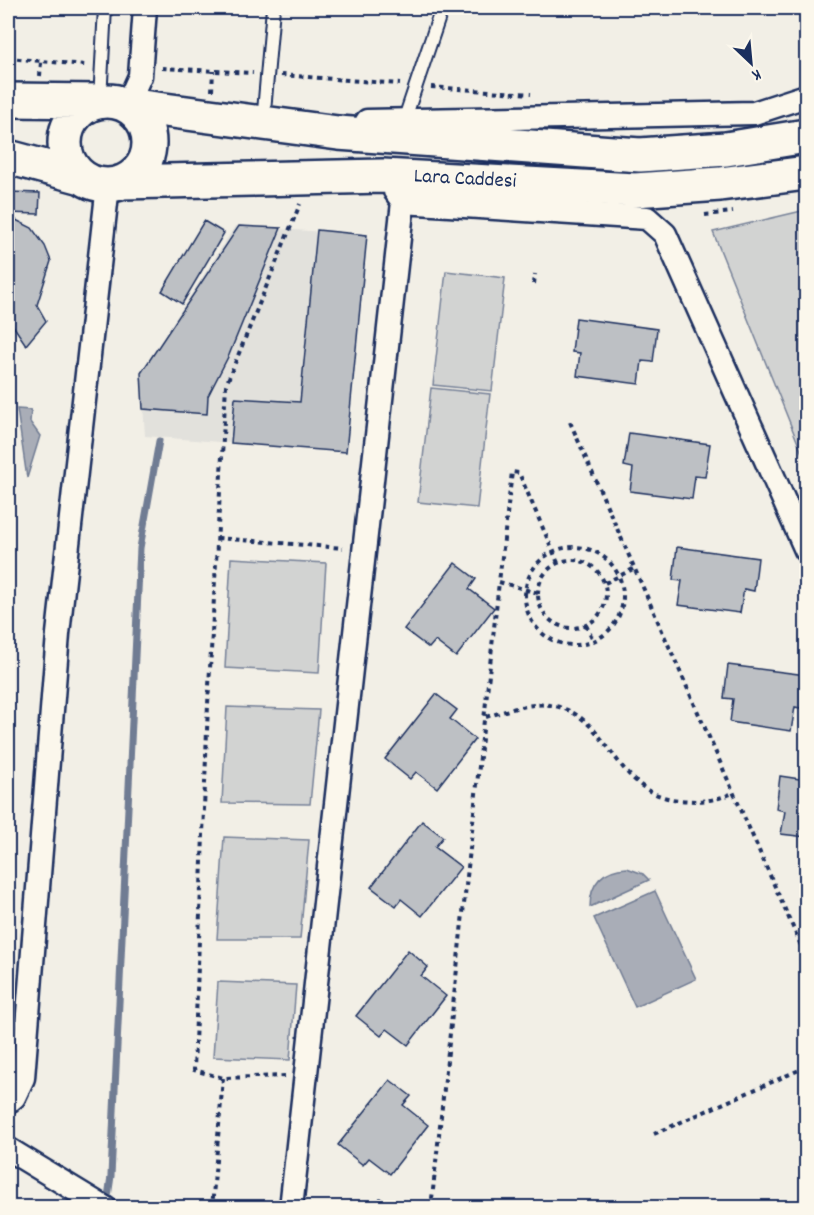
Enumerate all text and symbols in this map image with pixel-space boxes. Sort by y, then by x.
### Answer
north arrow [721,33,781,93]
text: K [748,62,765,86]
street label: Lara Caddesi [413,162,517,198]

